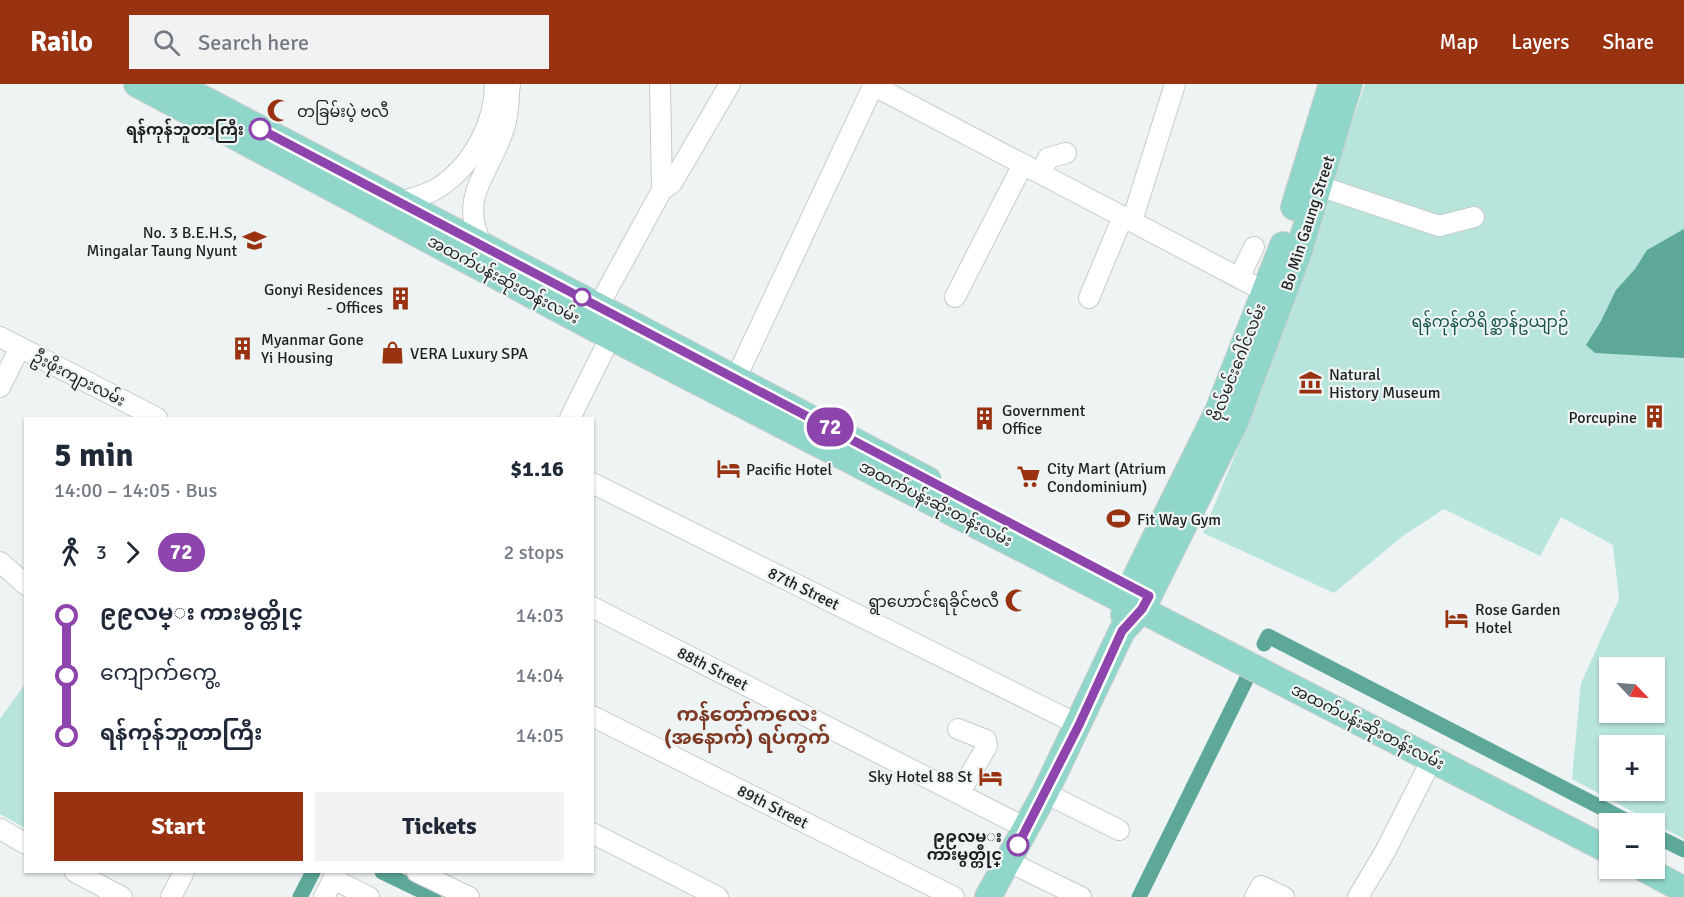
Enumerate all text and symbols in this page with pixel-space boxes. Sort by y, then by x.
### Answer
search box [129,15,549,69]
text: Railo [30,25,93,59]
icon: search [150,26,183,59]
text: Search here [198,29,309,56]
text: Map [1440,29,1478,55]
text: Layers [1511,29,1569,55]
text: Share [1602,29,1654,55]
mosque icon: တခြမ်းပဲ့ ဗလီ [266,98,292,124]
place label: တခြမ်းပဲ့ ဗလီ [297,100,389,125]
place label: ရန်ကုန်ဘူတာကြီး [126,118,244,143]
marker: ရန်ကုန်ဘူတာကြီး [249,118,271,140]
street label: Bo Min Gaung Street [1277,153,1339,293]
place label: No. 3 B.E.H.S, Mingalar Taung Nyunt [87,223,237,261]
school or university icon: No. 3 B.E.H.S, Mingalar Taung Nyunt [242,228,268,254]
street label: အထက်ပန်းဆိုးတန်းလမ်း [422,230,584,332]
place label: Gonyi Residences - Offices [264,280,383,318]
building icon: Gonyi Residences - Offices [388,285,414,311]
unlabelled marker [573,288,591,306]
street label: ဗိုလ်မင်းဂေါင်လမ်း [1203,300,1274,426]
park label: ရန်ကုန်တိရိစ္ဆာန်ဥယျာဉ် [1412,310,1568,336]
place label: Myanmar Gone Yi Housing [261,330,364,368]
building icon: Myanmar Gone Yi Housing [230,335,256,361]
shop icon: VERA Luxury SPA [379,340,405,366]
place label: VERA Luxury SPA [410,344,528,364]
street label: ဦးဖိုးကျားလမ်း [27,345,129,414]
place label: Natural History Museum [1329,365,1440,403]
museum icon: Natural History Museum [1298,370,1324,396]
place label: Government Office [1002,401,1086,439]
building icon: Porcupine [1642,404,1668,430]
building icon: Government Office [971,406,997,432]
line badge: 72 [803,408,857,446]
place label: Porcupine [1569,408,1637,428]
text: 72 [819,414,841,440]
text: 5 min [54,435,134,476]
text: $1.16 [510,455,564,482]
street label: အထက်ပန်းဆိုးတန်းလမ်း [854,455,1016,555]
hotel icon: Pacific Hotel [715,456,741,482]
place label: City Mart (Atrium Condominium) [1047,459,1166,497]
place label: Pacific Hotel [746,460,833,480]
supermarket icon: City Mart (Atrium Condominium) [1016,464,1042,490]
text: 14:00 – 14:05 · Bus [54,478,217,503]
sports icon: Fit Way Gym [1106,506,1132,532]
place label: Fit Way Gym [1137,510,1221,530]
icon: walk [54,536,87,569]
icon: forward [116,536,149,569]
text: 72 [170,539,193,565]
text: 3 [96,540,107,565]
text: 2 stops [503,540,564,565]
street label: 87th Street [765,563,843,615]
mosque icon: ရွာဟောင်းရခိုင်ဗလီ [1004,588,1030,614]
place label: ရွာဟောင်းရခိုင်ဗလီ [869,590,999,616]
text: ၉၉လမ္း ကားမွတ္တိုင္ [100,599,303,626]
place label: Rose Garden Hotel [1475,600,1561,638]
text: 14:03 [515,603,564,628]
hotel icon: Rose Garden Hotel [1444,605,1470,631]
street label: 88th Street [674,643,752,695]
north arrow [1599,657,1665,723]
map controls [1599,657,1665,879]
text: ကျောက်ကွေ့ [100,659,217,686]
text: 14:04 [515,663,564,688]
street label: အထက်ပန်းဆိုးတန်းလမ်း [1286,678,1448,778]
district label: ကန်တော်ကလေး (အနောက်) ရပ်ကွက် [664,701,830,753]
text: ရန်ကုန်ဘူတာကြီး [100,719,262,746]
text: 14:05 [515,723,564,748]
button: + [1599,735,1665,801]
hotel icon: Sky Hotel 88 St [977,763,1003,789]
place label: Sky Hotel 88 St [868,767,972,787]
street label: 89th Street [734,781,812,833]
button: Start [54,792,303,861]
button: Tickets [315,792,564,861]
button: − [1599,813,1665,879]
place label: ၉၉လမ္း ကားမွတ္တိုင္ [927,827,1002,868]
marker: ၉၉လမ္း ကားမွတ္တိုင္ [1007,834,1029,856]

